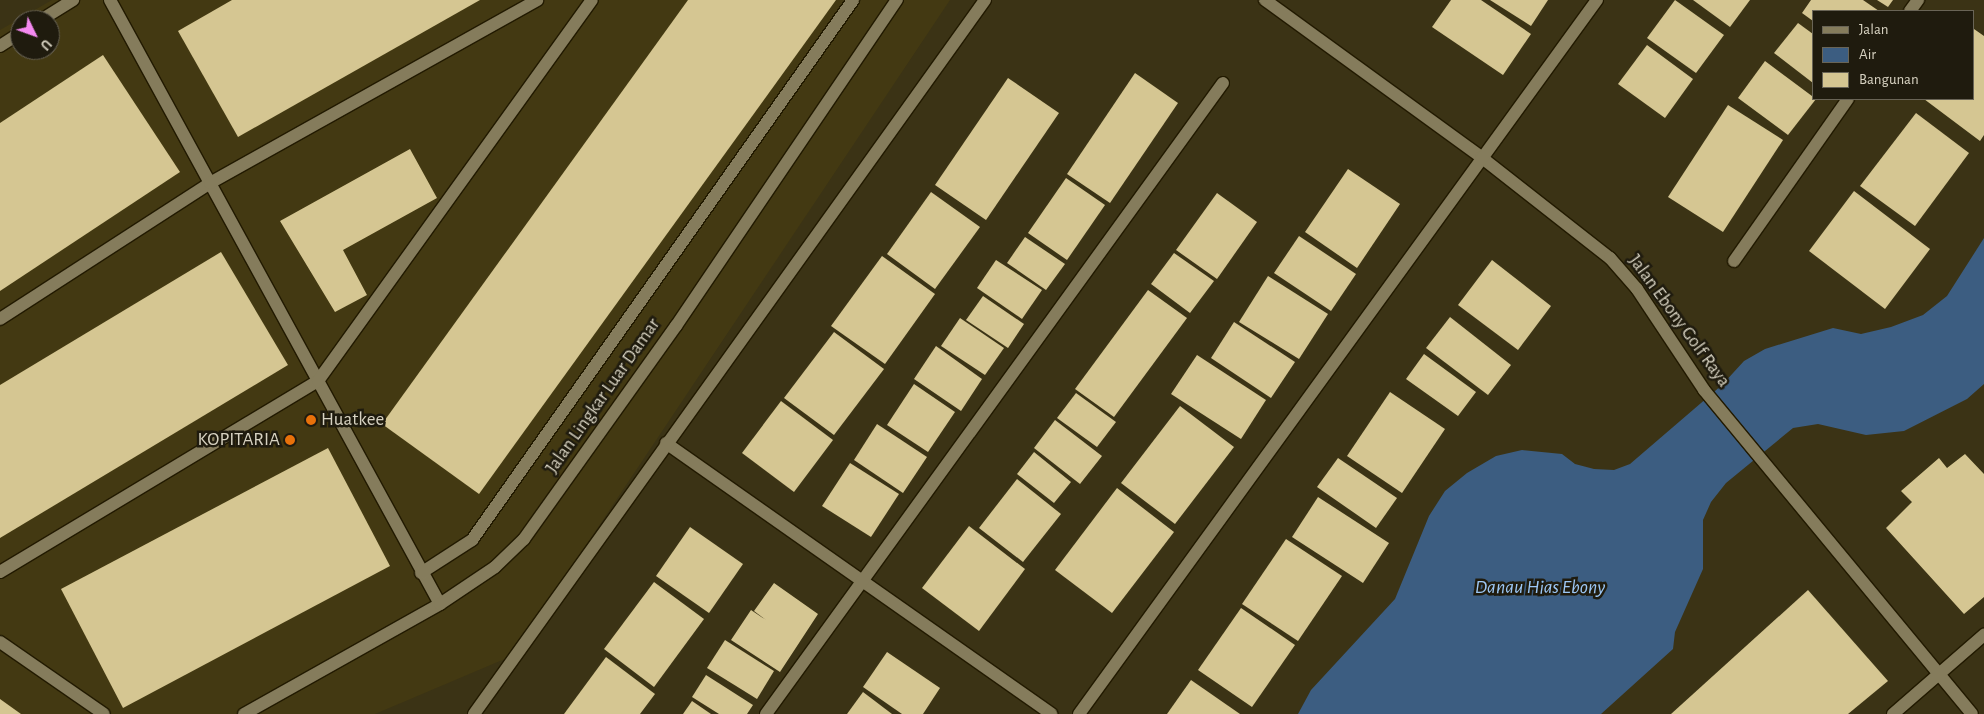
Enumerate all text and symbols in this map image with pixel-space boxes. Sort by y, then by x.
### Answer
north arrow [10,10,60,60]
legend [1812,10,1974,100]
text: Jalan [1859,22,1889,37]
text: U [37,36,54,52]
text: Air [1859,47,1876,62]
text: Bangunan [1859,72,1919,87]
street label: Jalan Ebony Golf Raya [1623,250,1735,392]
street label: Jalan Lingkar Luar Damar [541,314,665,478]
place label: Huatkee [321,409,384,431]
marker: Huatkee [305,414,317,426]
place label: KOPITARIA [197,429,280,451]
marker: KOPITARIA [284,434,296,446]
water label: Danau Hias Ebony [1475,575,1605,599]

